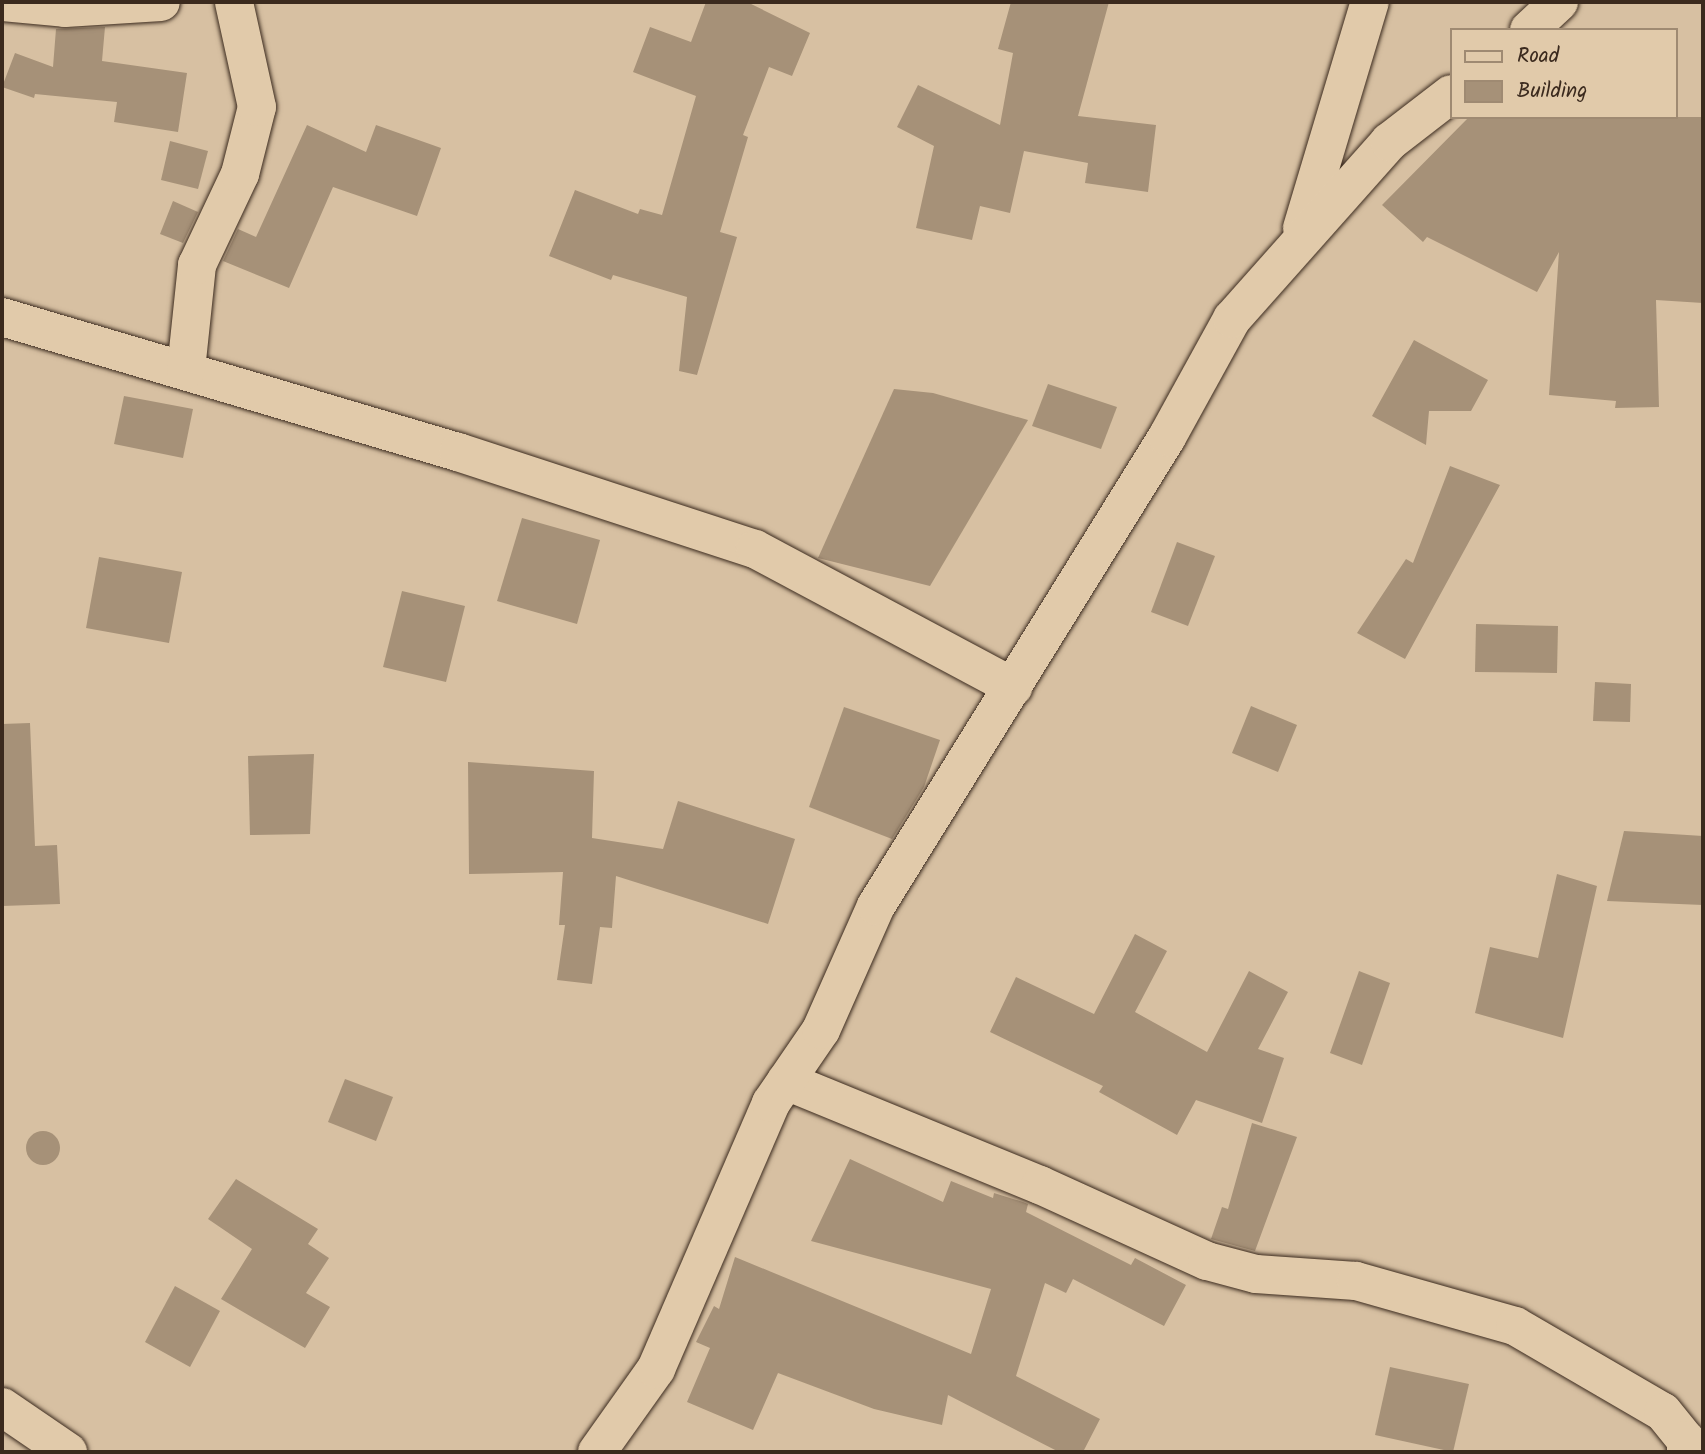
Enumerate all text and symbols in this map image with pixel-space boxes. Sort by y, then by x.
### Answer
legend [1450,28,1677,119]
text: Road [1517,40,1559,73]
text: Building [1517,75,1587,108]

